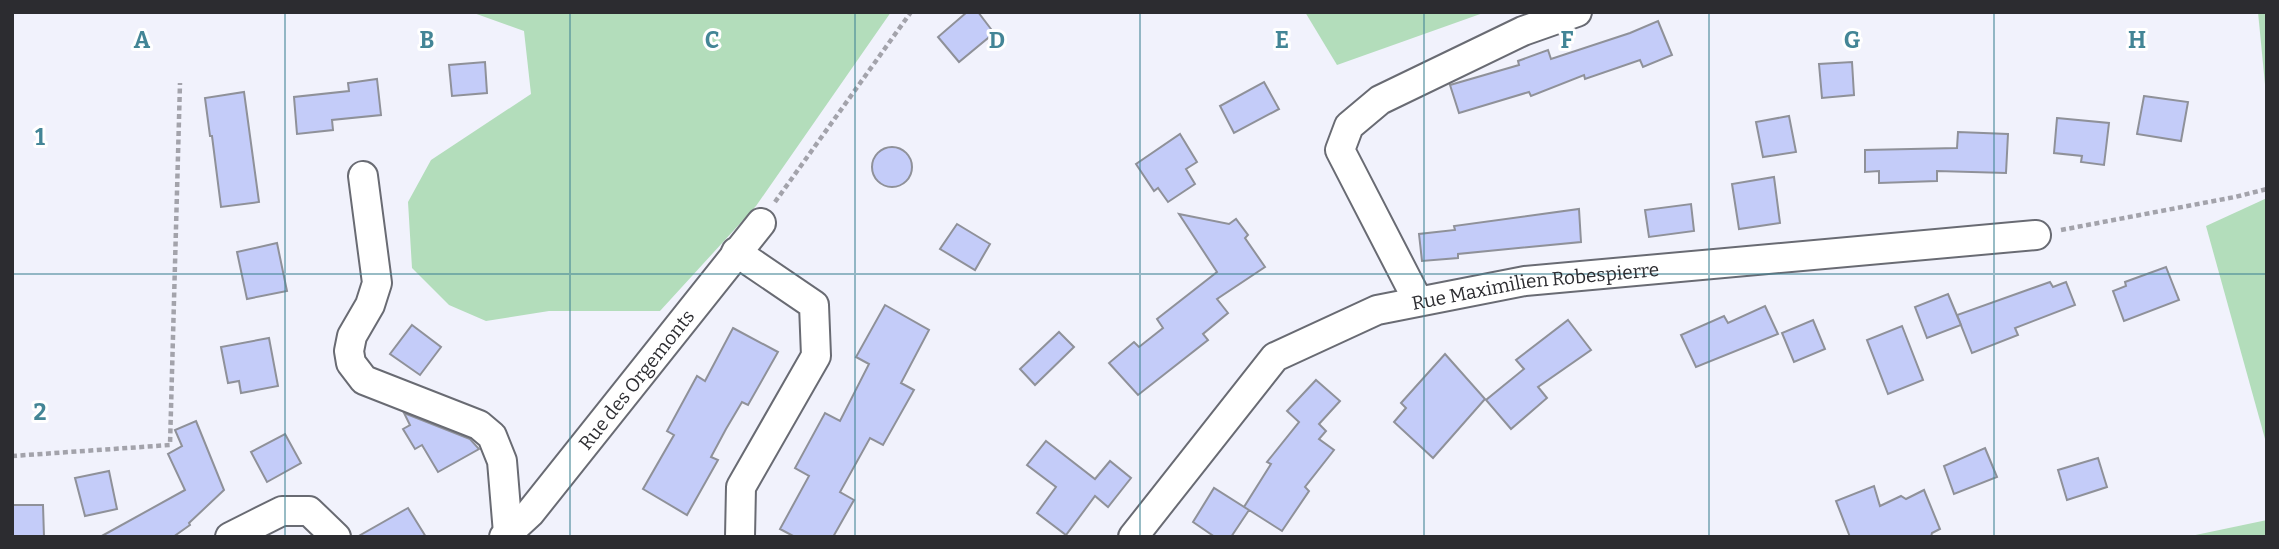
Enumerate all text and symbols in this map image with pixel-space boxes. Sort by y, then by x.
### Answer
text: A [134,26,151,54]
text: B [420,26,434,54]
text: C [705,26,719,54]
text: D [989,26,1005,54]
text: E [1275,26,1289,54]
text: F [1561,26,1574,54]
text: G [1844,26,1861,54]
text: H [2128,26,2146,54]
text: 1 [35,123,45,151]
street label: Rue Maximilien Robespierre [1410,257,1660,314]
street label: Rue des Orgemonts [574,305,699,454]
text: 2 [34,398,47,426]

